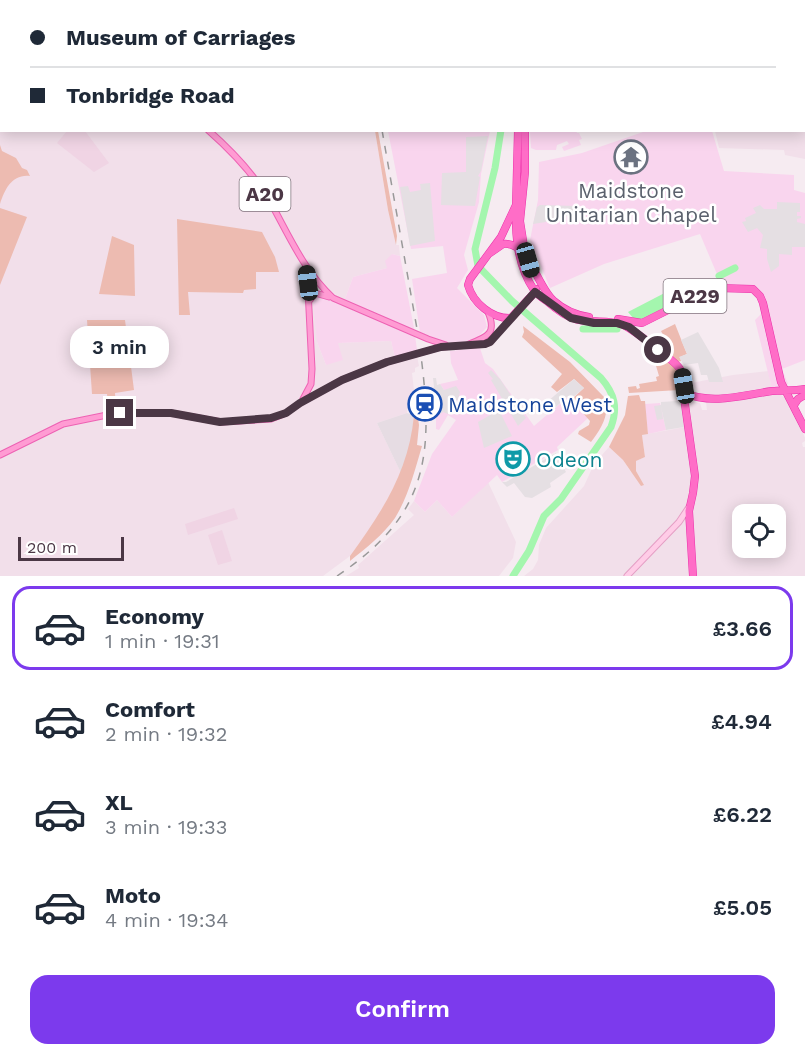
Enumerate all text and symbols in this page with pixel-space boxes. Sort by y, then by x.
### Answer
text: Museum of Carriages [66,25,295,50]
text: Tonbridge Road [66,83,235,108]
temple icon: Maidstone Unitarian Chapel [613,139,649,175]
road number: A20 [240,177,290,211]
place label: Maidstone Unitarian Chapel [545,178,717,227]
car [514,240,542,280]
car [297,264,319,302]
road number: A229 [664,279,726,313]
callout: 3 min [70,326,170,368]
text: 3 min [92,335,147,359]
route start [644,336,671,363]
car [672,367,696,405]
station icon: Maidstone West [407,386,443,422]
place label: Maidstone West [448,392,612,417]
route end [106,399,133,426]
theatre icon: Odeon [495,441,531,477]
place label: Odeon [536,447,603,472]
map controls [732,504,786,558]
button: locate [732,504,786,558]
scale bar [18,534,124,562]
text: 200 m [27,538,77,557]
icon: car [33,601,87,655]
text: Economy [105,604,204,629]
text: £3.66 [712,616,772,641]
text: 1 min · 19:31 [105,629,220,653]
icon: car [33,694,87,748]
text: Comfort [105,697,195,722]
text: £4.94 [711,709,772,734]
text: 2 min · 19:32 [105,722,227,746]
icon: car [33,787,87,841]
text: XL [105,790,133,815]
text: £6.22 [713,802,772,827]
text: 3 min · 19:33 [105,815,227,839]
icon: car [33,880,87,934]
text: Moto [105,883,161,908]
text: £5.05 [713,895,772,920]
text: 4 min · 19:34 [105,908,229,932]
button: Confirm [30,975,775,1044]

